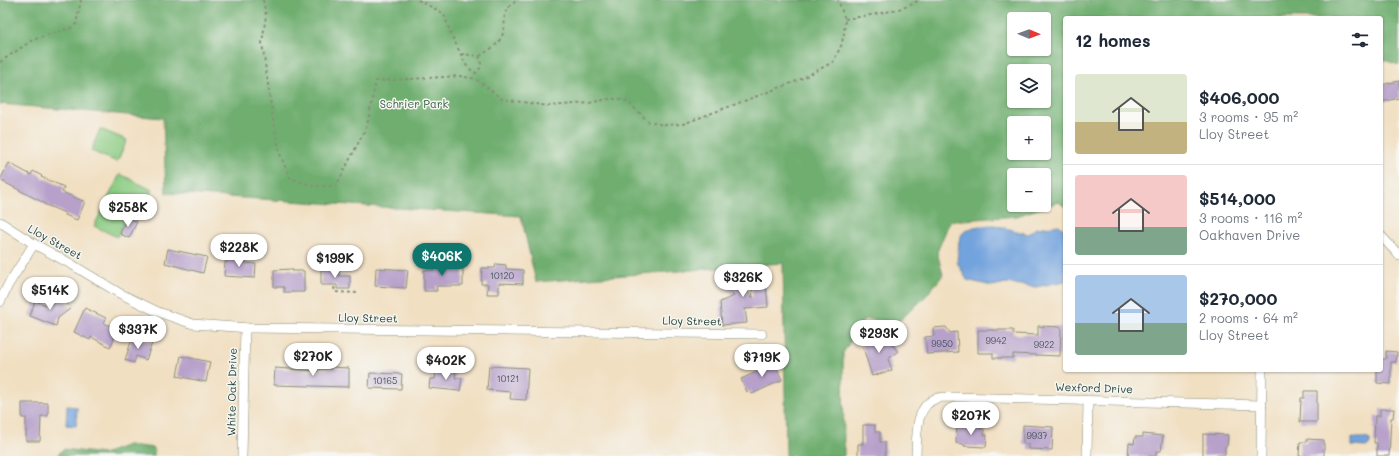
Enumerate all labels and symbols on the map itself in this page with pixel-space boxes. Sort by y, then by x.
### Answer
north arrow [1007,12,1051,56]
park label: Schrier Park [380,96,448,111]
pin: $258K [100,194,156,228]
street label: Lloy Street [26,221,85,263]
pin: $228K [211,234,267,268]
pin: $406K [414,243,470,277]
pin: $199K [307,245,363,279]
pin: $326K [715,264,771,298]
house number: 10120 [490,270,515,281]
pin: $514K [22,277,78,311]
street label: Lloy Street [338,309,398,326]
street label: Lloy Street [662,312,722,329]
pin: $337K [110,316,166,350]
pin: $293K [851,320,907,354]
house number: 9942 [986,335,1006,346]
house number: 9950 [931,338,953,349]
house number: 9922 [1034,339,1054,350]
pin: $270K [285,343,341,377]
pin: $719K [734,344,790,378]
street label: White Oak Drive [223,347,240,436]
pin: $402K [418,347,474,381]
house number: 10121 [497,373,519,384]
house number: 10165 [373,375,397,386]
street label: Wexford Drive [1055,379,1133,396]
pin: $207K [943,402,999,436]
house number: 9937 [1027,430,1047,441]

